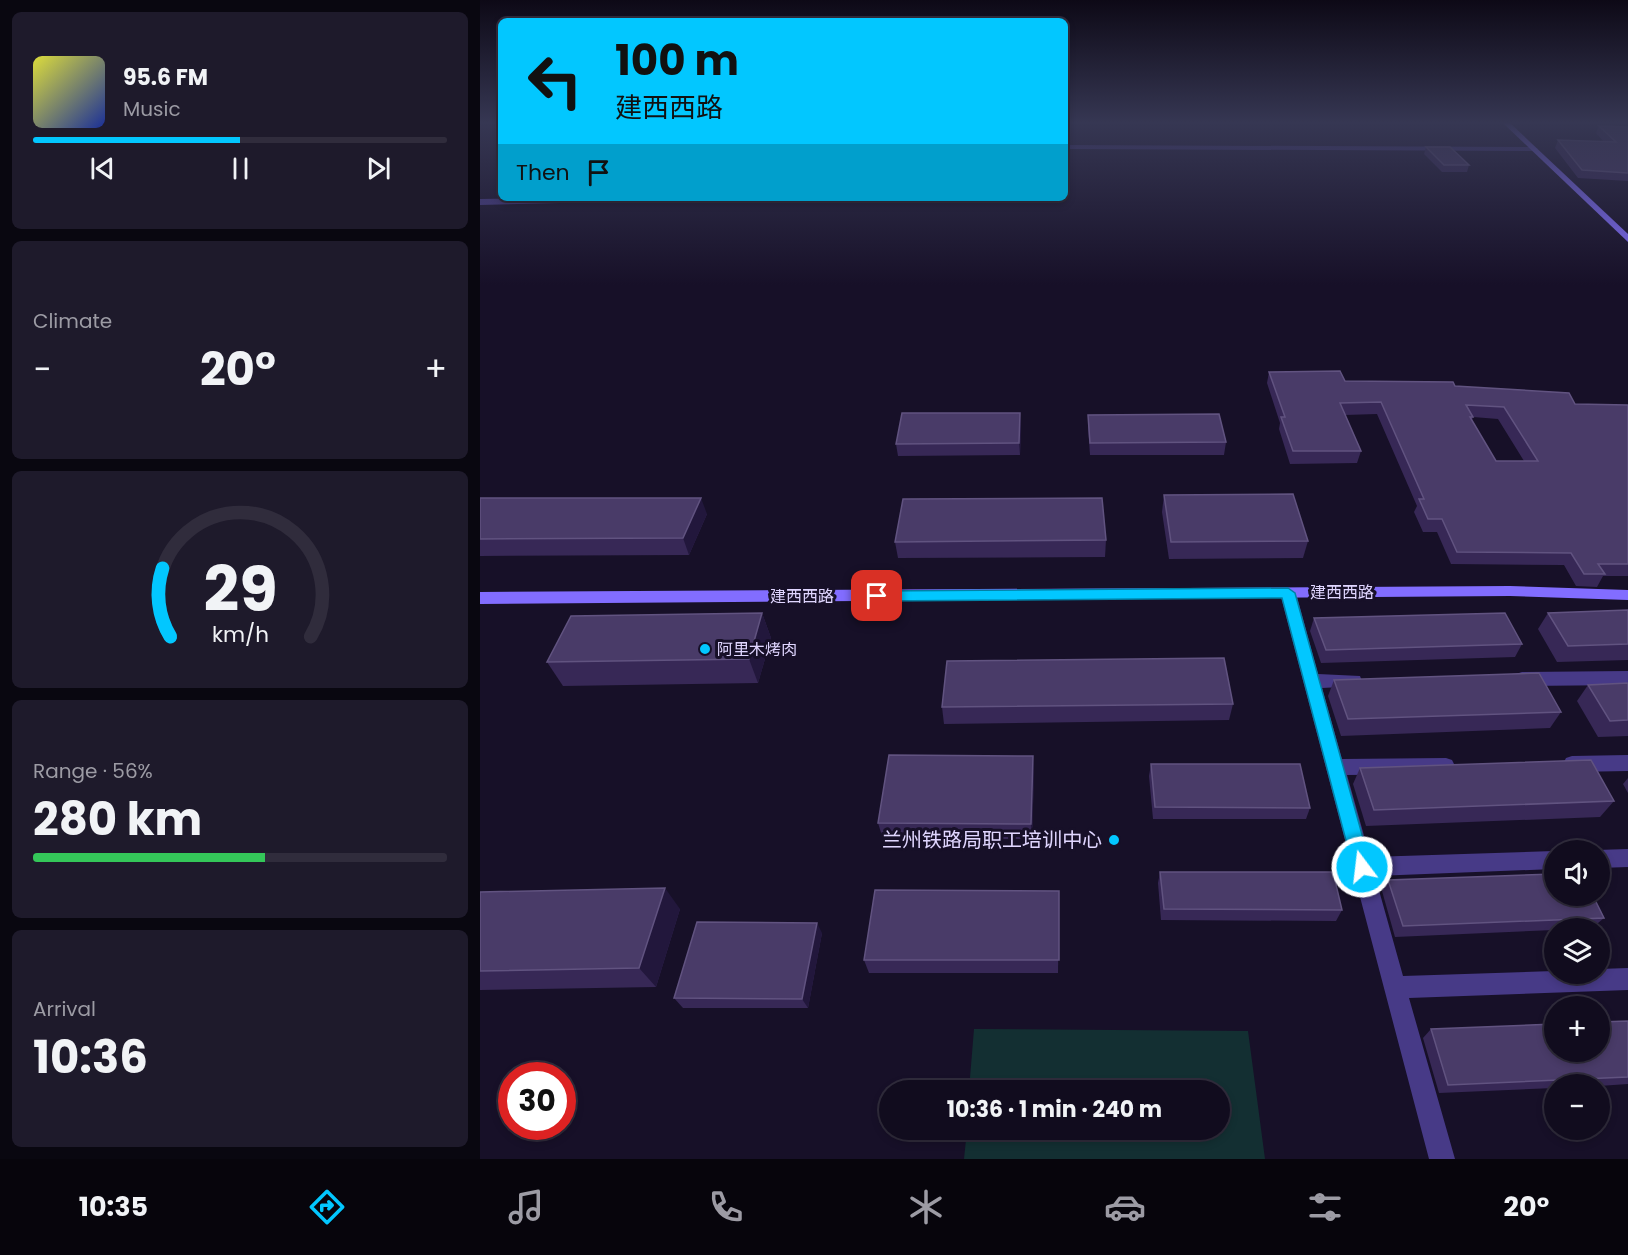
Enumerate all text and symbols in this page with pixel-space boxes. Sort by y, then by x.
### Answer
text: 100 m [615,31,739,90]
icon: left [516,42,594,120]
text: 95.6 FM [123,62,208,93]
text: 建西西路 [615,89,723,126]
text: Music [123,95,181,123]
icon: previous [86,152,119,185]
icon: pause [224,152,257,185]
icon: next [362,152,395,185]
icon: arrive [582,156,615,189]
text: Then [516,157,570,188]
text: Climate [33,307,112,335]
text: 20° [200,338,276,401]
text: − [33,346,51,393]
text: + [424,346,447,393]
text: 29 [203,545,277,633]
pin [851,570,902,621]
icon: arrive [860,579,893,612]
street label: 建西西路 [1310,581,1374,604]
street label: 建西西路 [770,585,834,608]
text: km/h [211,619,269,650]
place label: 阿里木烤肉 [717,638,797,661]
marker: 阿里木烤肉 [698,642,712,656]
text: Range · 56% [33,757,153,785]
text: 280 km [33,788,202,851]
place label: 兰州铁路局职工培训中心 [882,826,1102,854]
marker: 兰州铁路局职工培训中心 [1107,833,1121,847]
position arrow [1330,835,1394,899]
map controls [1544,840,1610,1140]
button: sound [1544,840,1610,906]
button: layers [1544,918,1610,984]
text: Arrival [33,995,96,1023]
button: + [1544,996,1610,1062]
text: 10:36 [33,1026,148,1089]
speed limit sign: 30 [498,1062,576,1140]
button: − [1544,1074,1610,1140]
text: 10:36 · 1 min · 240 m [947,1094,1162,1125]
icon: directions [306,1186,348,1228]
icon: music [505,1186,547,1228]
icon: phone [705,1186,747,1228]
icon: climate [905,1186,947,1228]
icon: car [1104,1186,1146,1228]
icon: filters [1304,1186,1346,1228]
text: 10:35 [79,1188,148,1225]
text: 20° [1504,1188,1549,1225]

